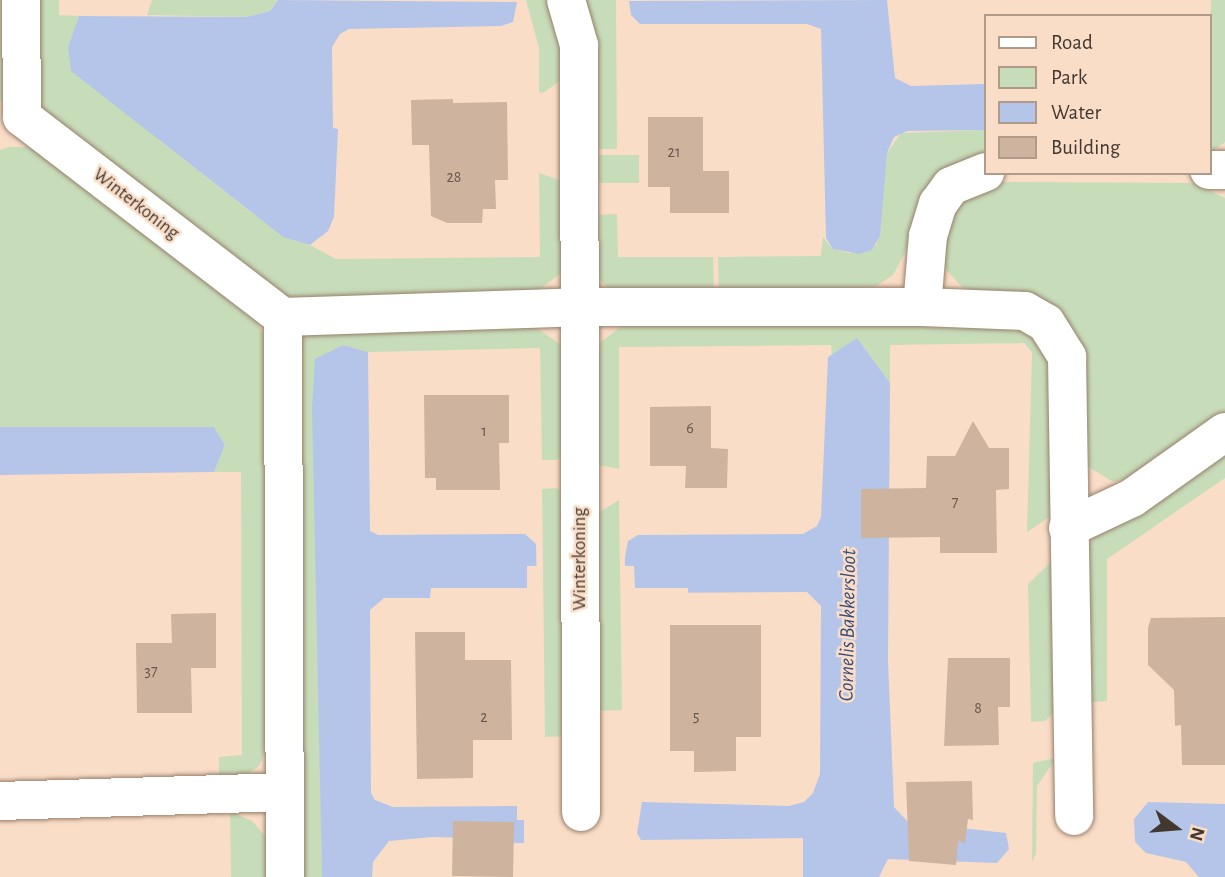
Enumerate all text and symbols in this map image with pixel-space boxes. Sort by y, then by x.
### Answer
legend [984,14,1211,175]
text: Road [1051,32,1093,53]
text: Park [1051,67,1087,88]
text: Water [1051,102,1101,123]
text: Building [1051,137,1120,158]
house number: 21 [668,142,680,162]
street label: Winterkoning [88,163,184,245]
house number: 28 [447,167,461,187]
house number: 6 [686,418,694,438]
house number: 1 [481,421,487,441]
house number: 7 [952,492,958,512]
street label: Winterkoning [569,507,591,611]
water label: Cornelis Bakkersloot [834,548,862,702]
house number: 37 [144,661,158,681]
house number: 8 [974,698,982,718]
house number: 5 [693,706,699,726]
house number: 2 [480,707,488,727]
north arrow [1141,793,1211,863]
text: N [1186,825,1208,843]

